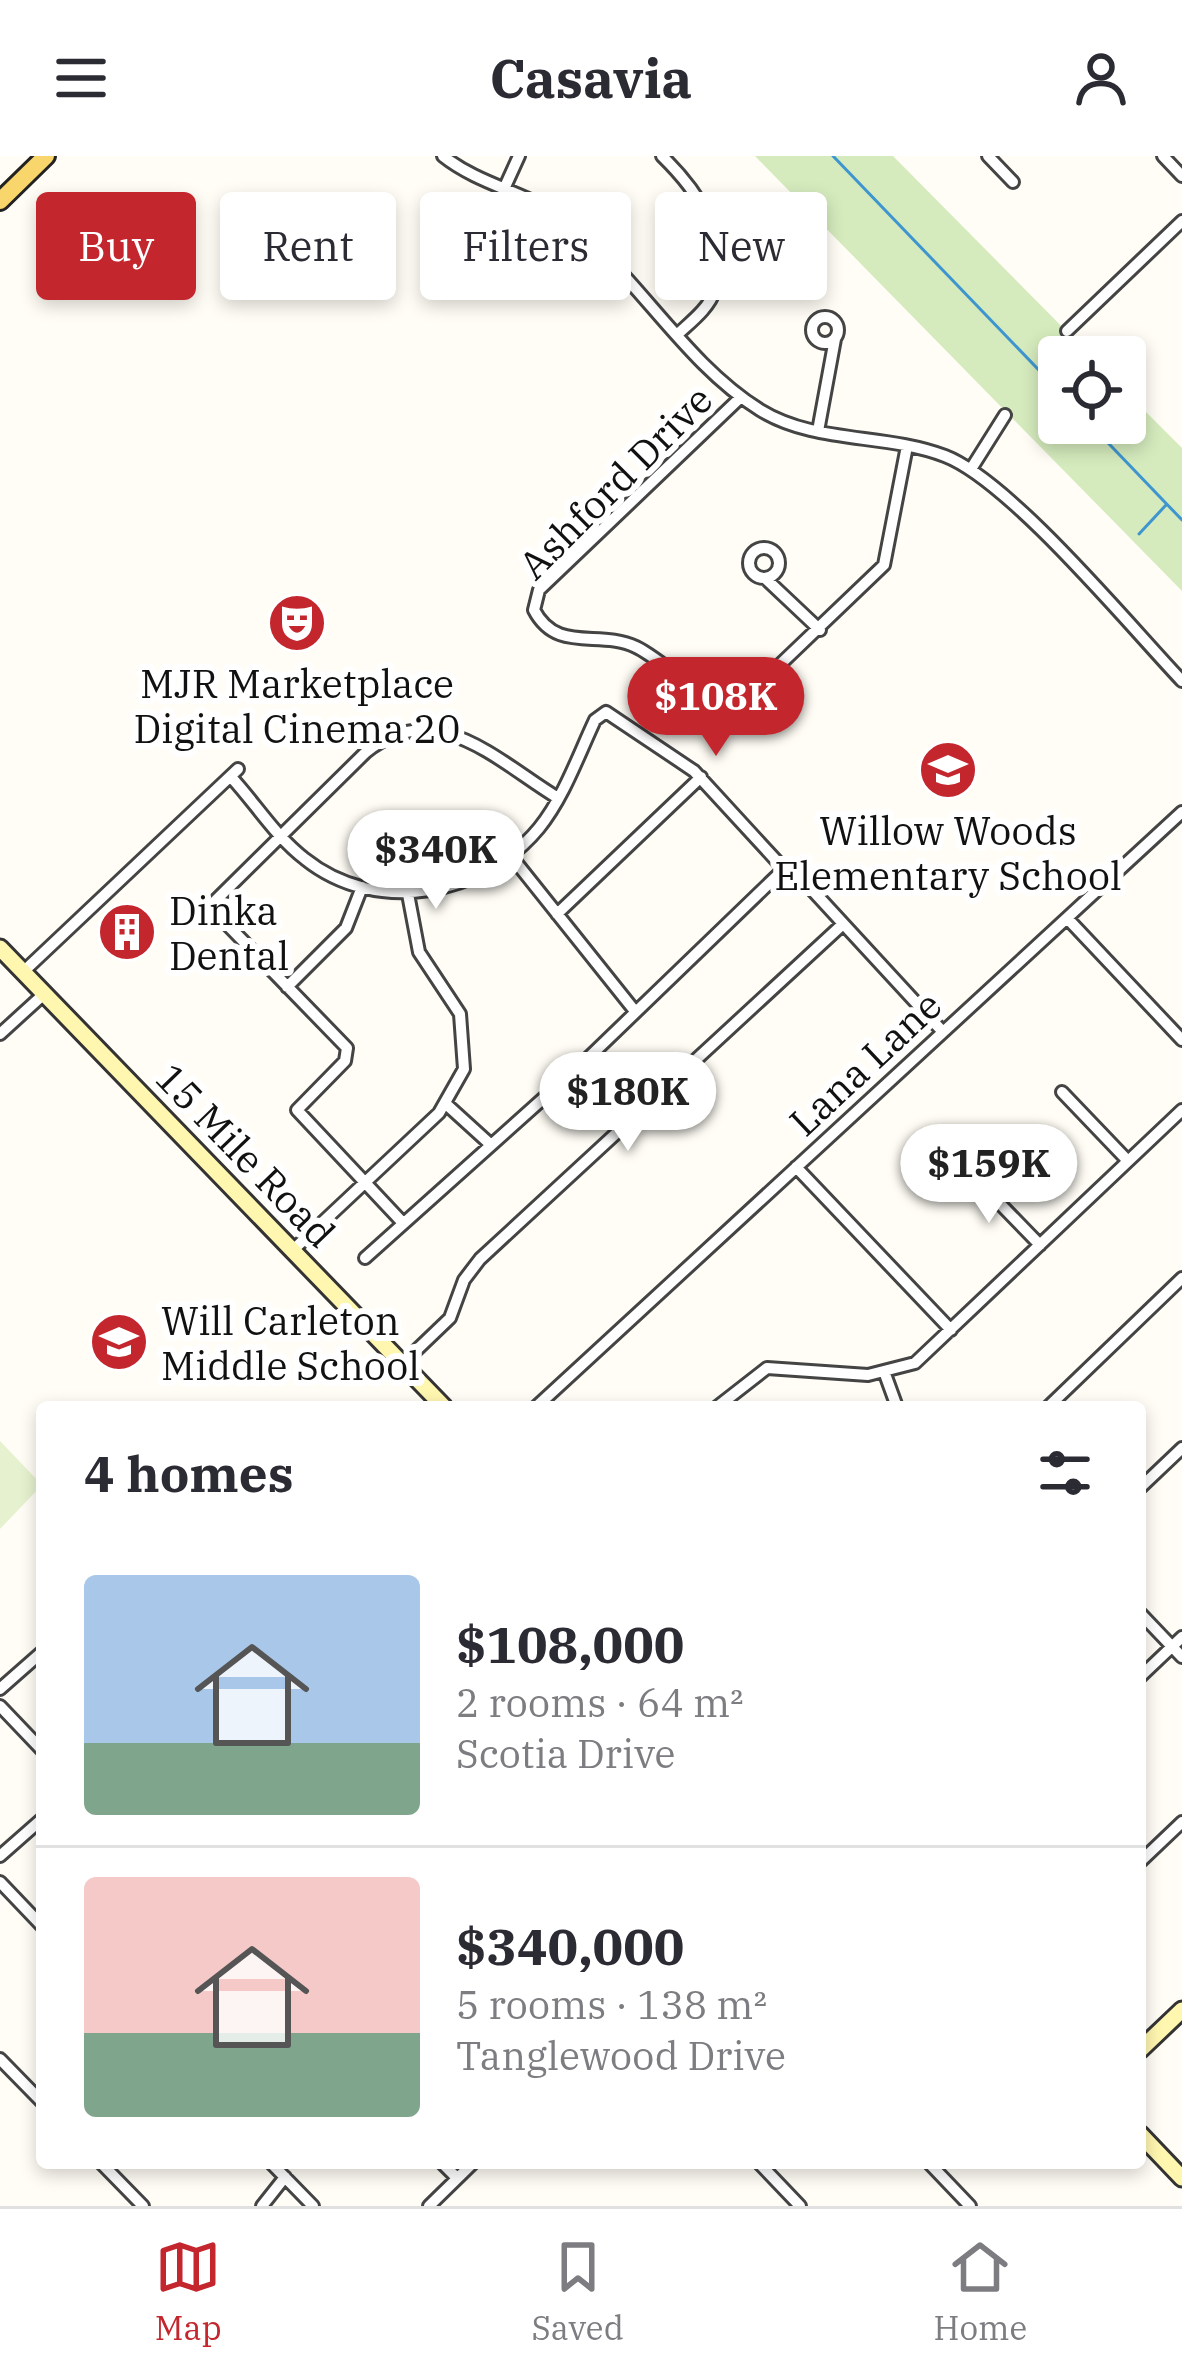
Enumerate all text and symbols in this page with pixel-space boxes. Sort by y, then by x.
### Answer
text: Casavia [490,43,692,113]
icon: menu [48,45,114,111]
icon: person [1068,45,1134,111]
chip: Buy [36,192,196,300]
chip: Rent [220,192,396,300]
chip: Filters [420,192,631,300]
chip: New [655,192,827,300]
map controls [1038,336,1146,444]
button: locate [1038,336,1146,444]
street label: Ashford Drive [507,374,723,590]
theatre icon: MJR Marketplace Digital Cinema 20 [266,592,328,654]
pin: $108K [632,657,800,759]
place label: MJR Marketplace Digital Cinema 20 [134,658,460,754]
text: $108K [654,670,778,721]
school or university icon: Willow Woods Elementary School [917,739,979,801]
place label: Willow Woods Elementary School [774,805,1122,901]
pin: $340K [352,810,520,912]
text: $340K [374,823,498,874]
place label: Dinka Dental [169,885,289,981]
building icon: Dinka Dental [96,901,158,963]
street label: Lana Lane [778,980,952,1146]
street label: 15 Mile Road [145,1052,347,1258]
pin: $180K [544,1052,712,1154]
text: $180K [566,1065,690,1116]
pin: $159K [905,1124,1073,1226]
text: $159K [927,1137,1051,1188]
place label: Will Carleton Middle School [161,1295,420,1391]
school or university icon: Will Carleton Middle School [88,1311,150,1373]
text: 4 homes [84,1440,294,1506]
icon: filters [1032,1440,1098,1506]
text: $108,000 [456,1611,684,1677]
icon: home [180,1623,324,1767]
text: 2 rooms · 64 m² [456,1677,744,1728]
text: Scotia Drive [456,1728,676,1779]
text: $340,000 [456,1913,684,1979]
icon: home [180,1925,324,2069]
text: 5 rooms · 138 m² [456,1979,767,2030]
text: Tanglewood Drive [456,2030,786,2081]
tab: Map [155,2234,222,2349]
tab: Saved [531,2234,624,2349]
tab: Home [933,2234,1027,2349]

